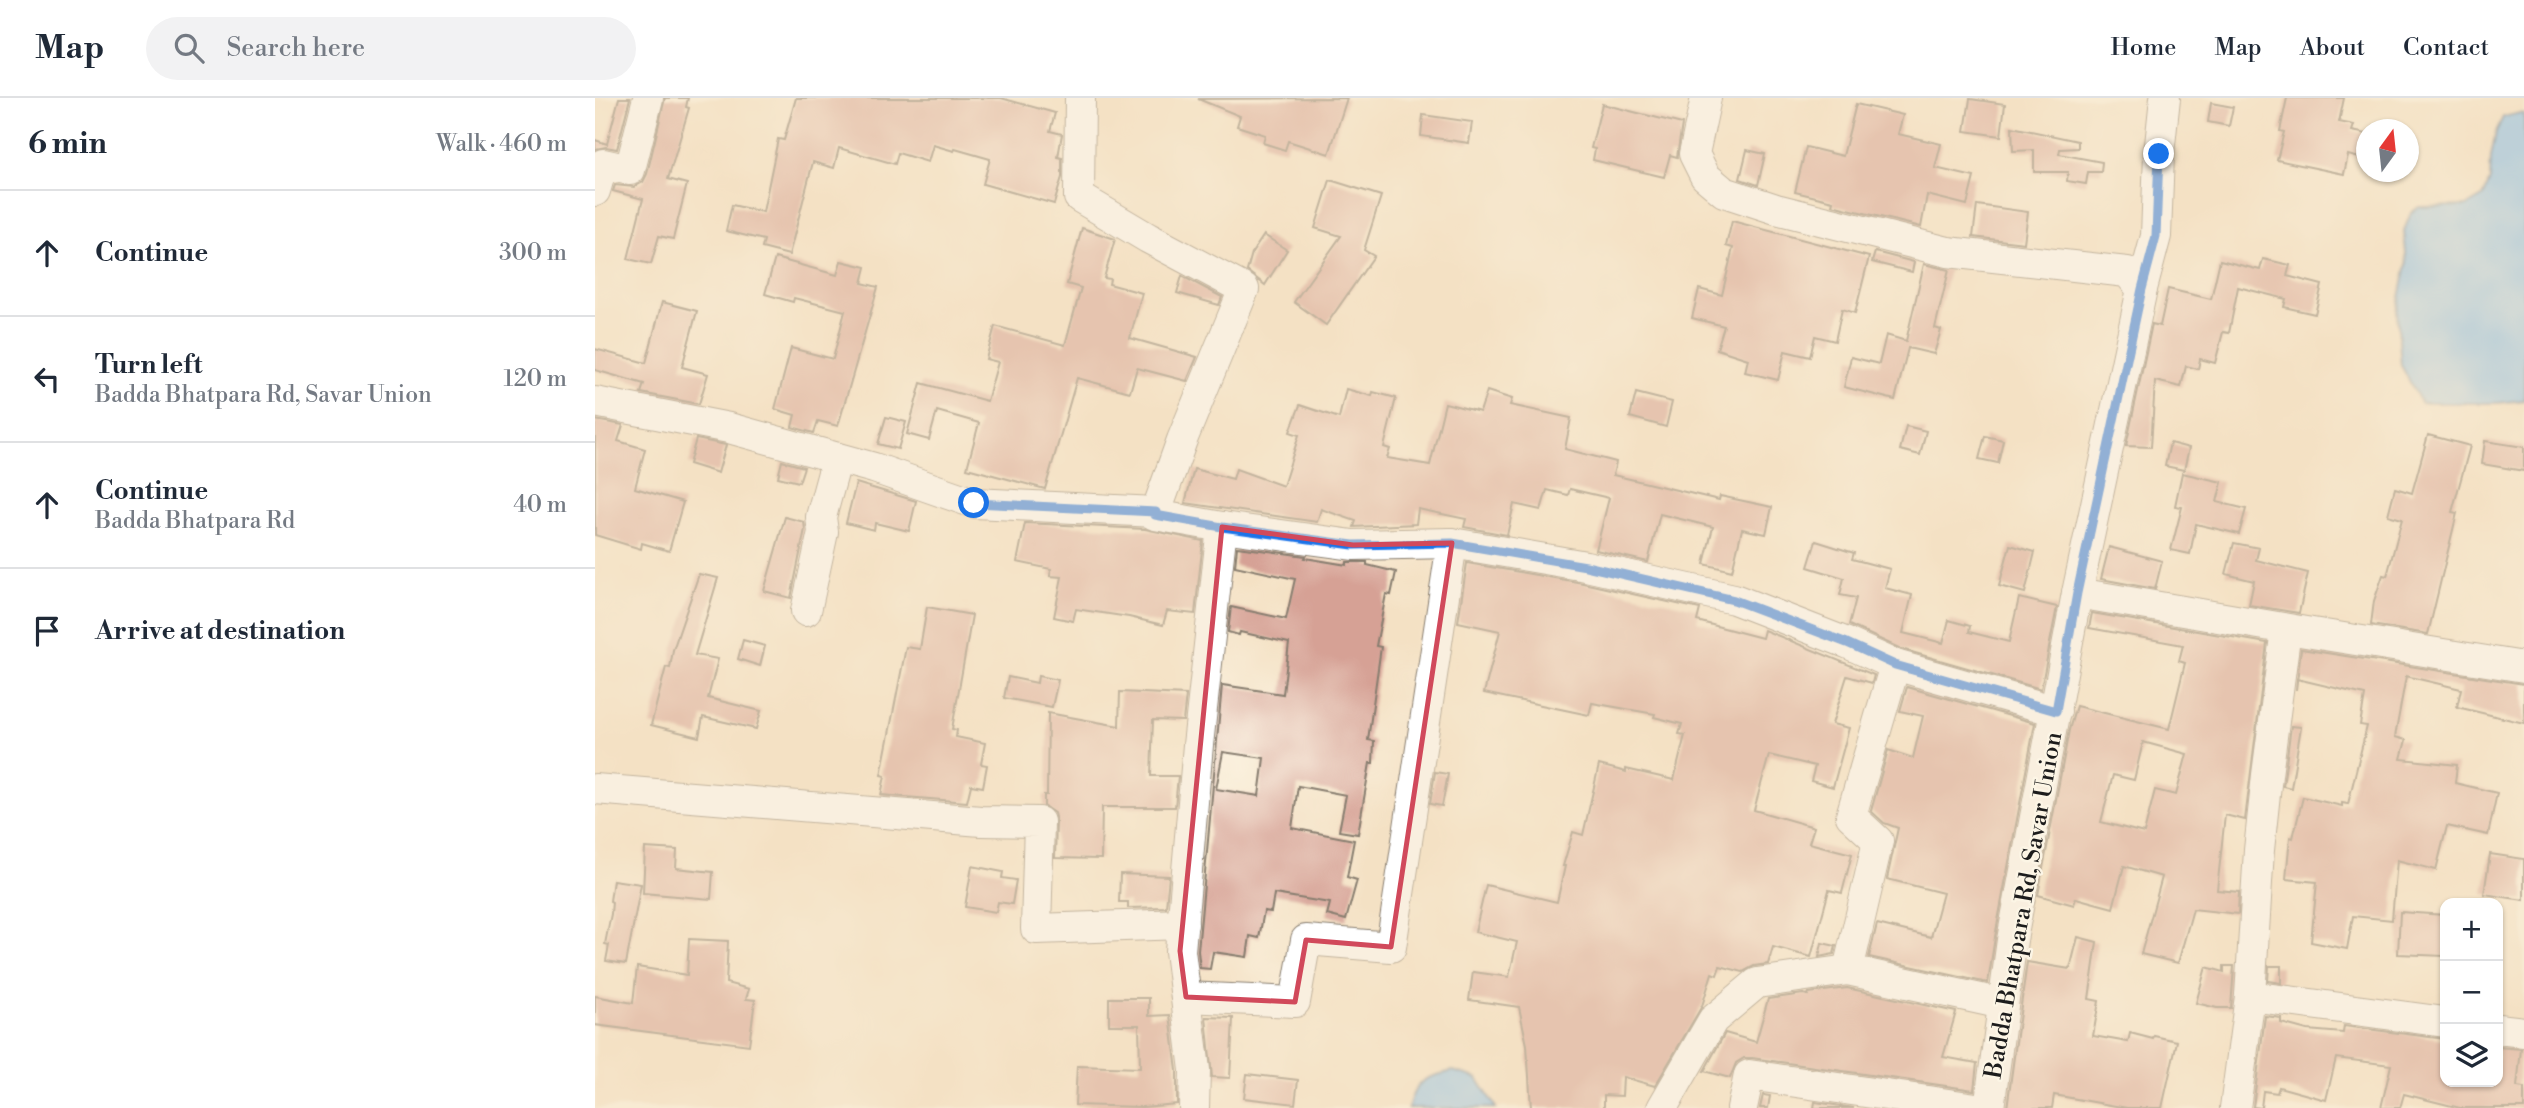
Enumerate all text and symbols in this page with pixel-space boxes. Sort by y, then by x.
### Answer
search box [146,17,636,80]
text: Map [35,28,104,69]
icon: search [170,29,208,67]
text: Search here [226,32,365,64]
text: Home [2111,33,2176,63]
text: Map [2214,33,2262,63]
text: About [2300,33,2365,63]
text: Contact [2403,33,2489,63]
north arrow [2356,119,2419,182]
text: 6 min [28,125,107,163]
text: Walk · 460 m [436,130,567,158]
route end [2143,138,2174,169]
icon: ahead [28,234,66,272]
text: Continue [95,237,208,269]
text: 300 m [499,239,567,267]
text: Turn left [95,349,203,381]
icon: left [28,360,66,398]
text: 120 m [503,365,567,393]
text: Badda Bhatpara Rd, Savar Union [95,381,432,409]
text: Continue [95,475,208,507]
icon: ahead [28,486,66,524]
route start [958,487,989,518]
text: 40 m [513,491,567,519]
text: Badda Bhatpara Rd [95,507,295,535]
icon: arrive [28,612,66,650]
text: Arrive at destination [95,615,345,647]
street label: Badda Bhatpara Rd, Savar Union [1979,730,2069,1082]
map controls [2440,898,2503,1087]
button: + [2440,898,2503,961]
button: − [2440,961,2503,1024]
button: layers [2440,1024,2503,1087]

